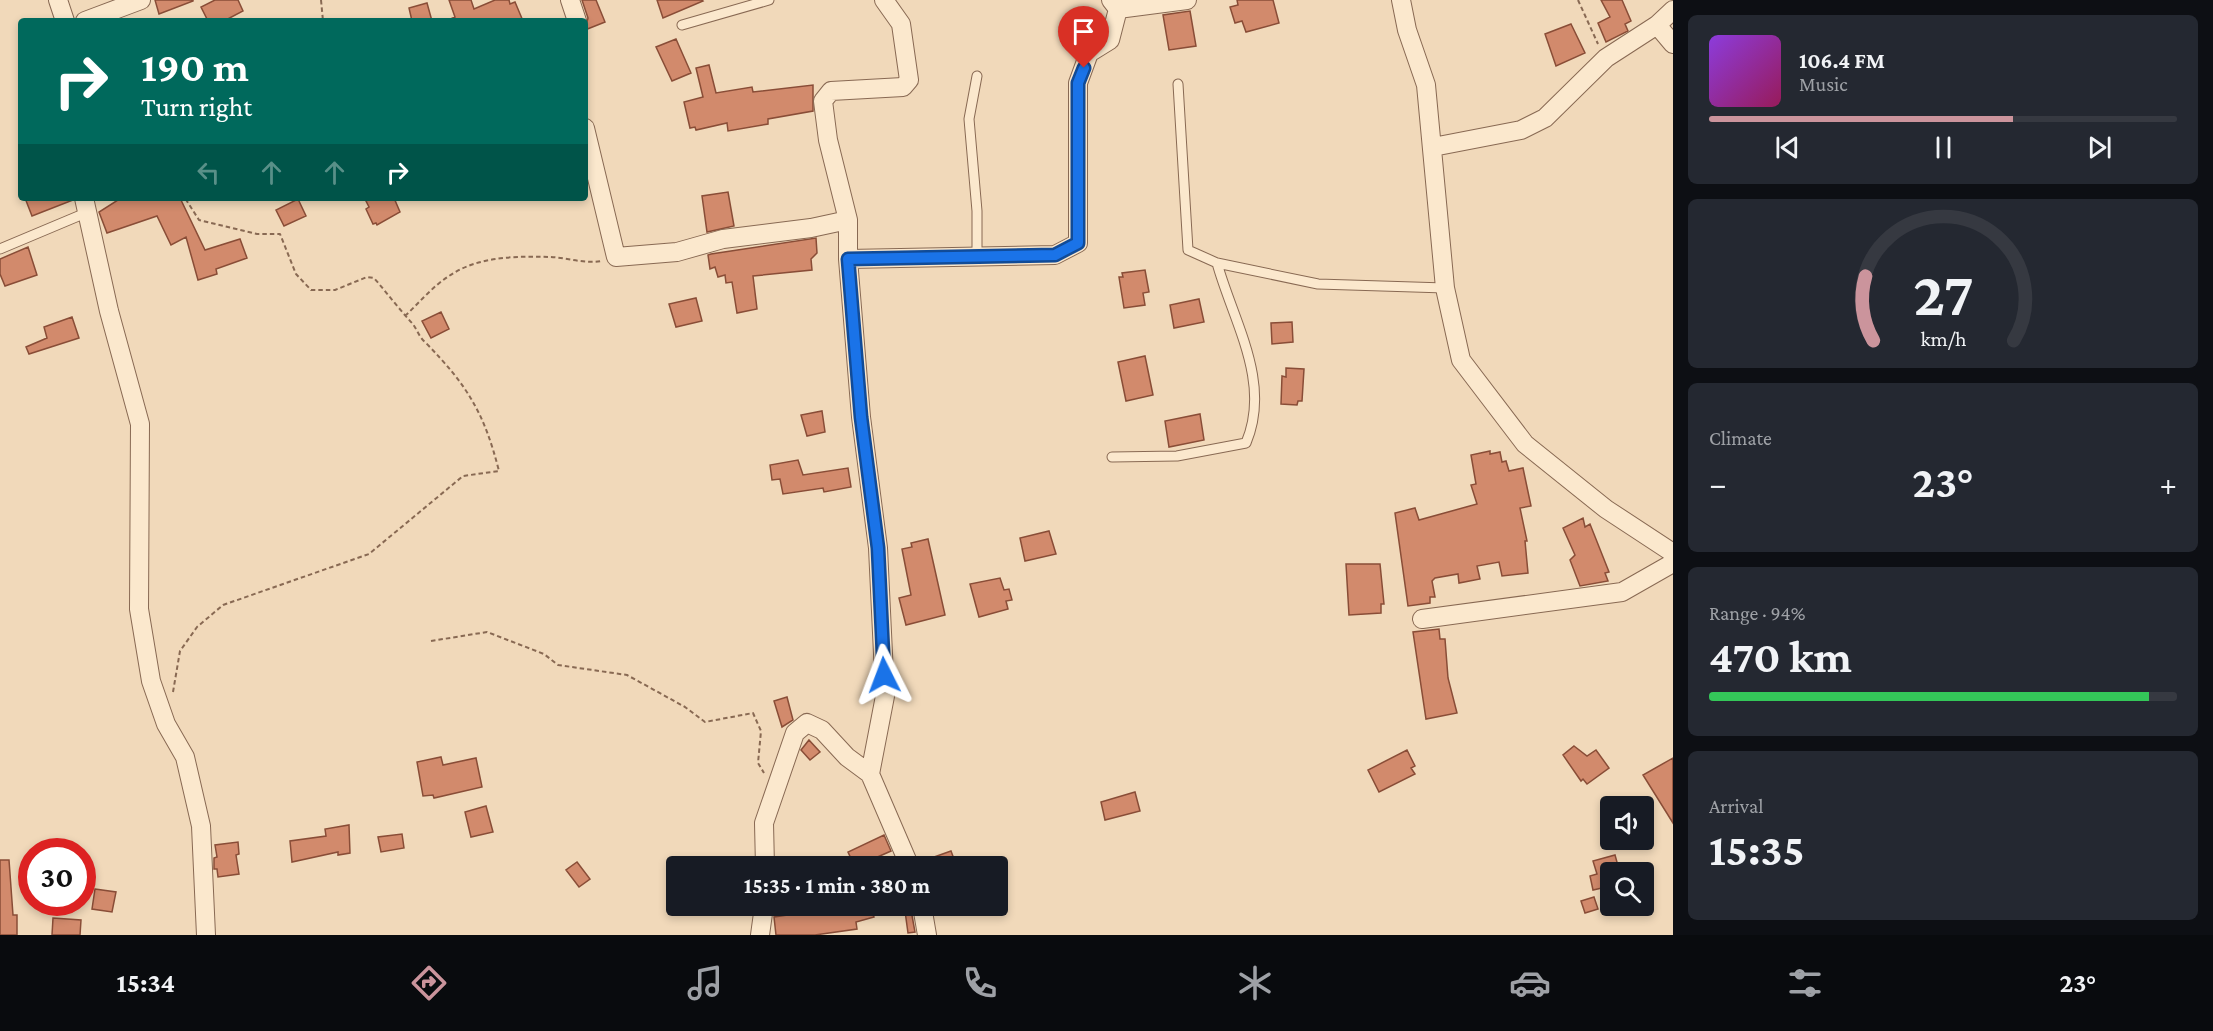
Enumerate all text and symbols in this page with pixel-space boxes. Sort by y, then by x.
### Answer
pin [1058,6,1109,68]
icon: arrive [1067,15,1100,48]
icon: right [42,42,120,120]
text: 190 m [141,43,249,90]
text: 106.4 FM [1799,48,1885,73]
text: Music [1799,73,1848,95]
text: Turn right [141,92,252,122]
icon: previous [1771,131,1804,164]
icon: pause [1927,131,1960,164]
icon: next [2083,131,2116,164]
icon: left [192,156,225,189]
icon: ahead [255,156,288,189]
icon: ahead [318,156,351,189]
icon: right [381,156,414,189]
text: 27 [1913,259,1973,328]
text: km/h [1920,327,1967,351]
text: Climate [1709,427,1772,449]
text: 23° [1912,457,1974,507]
text: − [1709,465,1726,502]
text: + [2160,465,2177,502]
text: Range · 94% [1709,602,1806,624]
text: 470 km [1709,632,1852,682]
position arrow [852,643,916,707]
text: Arrival [1709,795,1763,817]
map controls [1600,796,1654,916]
button: sound [1600,796,1654,850]
text: 15:35 [1709,825,1804,875]
speed limit sign: 30 [18,838,96,916]
button: search [1600,862,1654,916]
text: 15:35 · 1 min · 380 m [744,873,930,898]
icon: directions [408,962,450,1004]
icon: music [684,962,726,1004]
icon: phone [959,962,1001,1004]
icon: climate [1234,962,1276,1004]
icon: car [1509,962,1551,1004]
icon: filters [1784,962,1826,1004]
text: 15:34 [117,968,175,998]
text: 23° [2059,968,2096,998]

